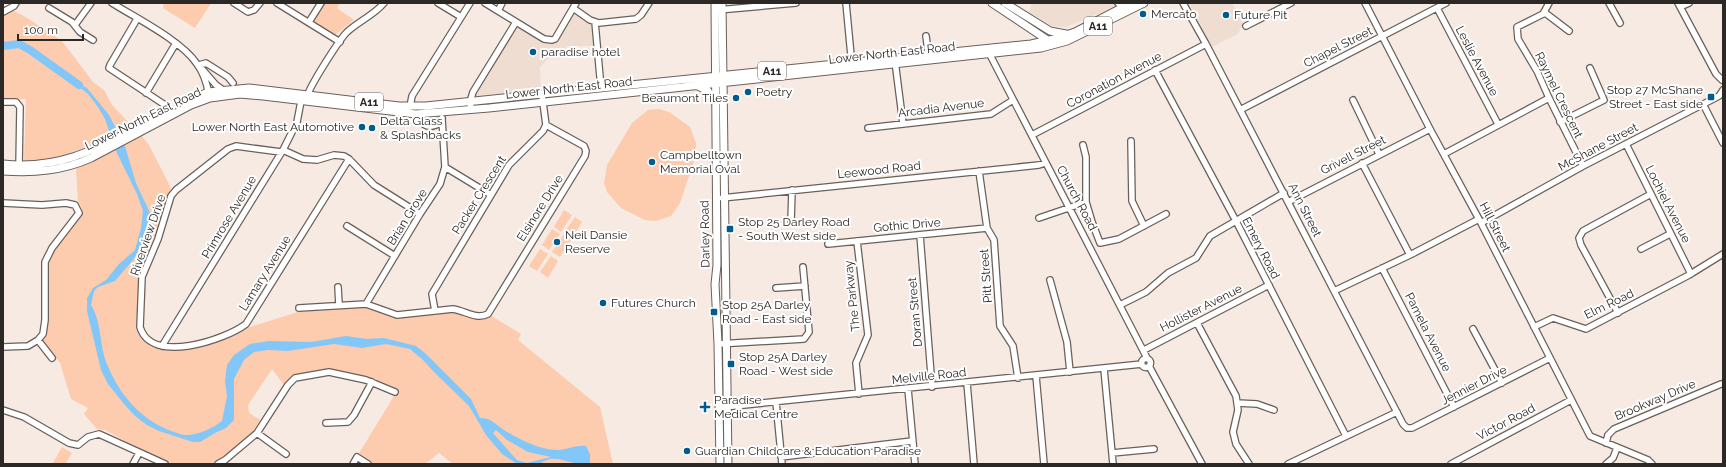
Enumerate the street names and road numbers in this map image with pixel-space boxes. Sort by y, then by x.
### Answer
road number: A11 [1084,17,1112,35]
street label: Chapel Street [1301,24,1375,70]
street label: Leslie Avenue [1453,24,1501,98]
street label: Lower North East Road [828,39,956,67]
street label: Coronation Avenue [1064,49,1164,111]
street label: Raymel Crescent [1532,50,1586,140]
road number: A11 [758,62,786,80]
street label: Lower North East Road [505,74,633,102]
street label: Lower North East Road [83,85,203,153]
road number: A11 [355,93,383,111]
street label: Arcadia Avenue [897,96,985,120]
street label: McShane Street [1556,120,1640,174]
street label: Grivell Street [1318,133,1388,177]
street label: Packer Crescent [449,153,509,237]
street label: Leewood Road [837,159,921,181]
street label: Church Road [1054,163,1100,233]
street label: Lochiel Avenue [1642,163,1694,245]
street label: Elsinore Drive [514,172,566,244]
street label: Primrose Avenue [199,173,259,261]
street label: Ann Street [1285,181,1325,239]
street label: Brian Grove [384,186,430,248]
street label: Riverview Drive [128,193,168,277]
street label: Darley Road [697,200,713,268]
street label: Hill Street [1477,200,1513,254]
street label: Gothic Drive [873,215,941,235]
street label: Emery Road [1239,215,1283,281]
street label: Lamary Avenue [236,233,294,313]
street label: Pitt Street [977,248,995,304]
street label: The Parkway [841,259,863,332]
street label: Doran Street [905,277,925,347]
street label: Hollister Avenue [1157,281,1245,335]
street label: Elm Road [1582,286,1636,322]
street label: Pamela Avenue [1402,290,1454,374]
street label: Jennier Drive [1439,362,1509,408]
street label: Melville Road [891,365,967,387]
street label: Brookway Drive [1612,377,1698,423]
street label: Victor Road [1474,401,1538,443]

